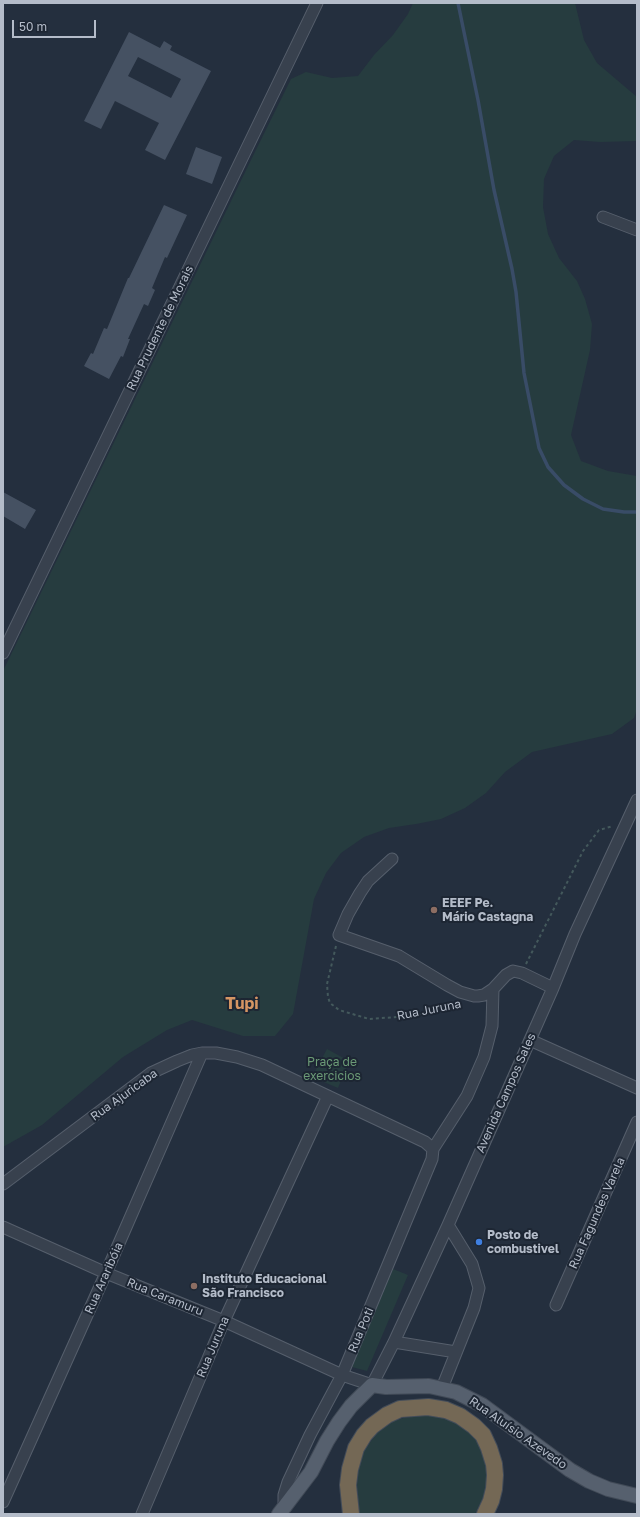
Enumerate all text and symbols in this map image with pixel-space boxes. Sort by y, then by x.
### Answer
scale bar [14,12,98,38]
text: 50 m [19,19,47,34]
street label: Rua Prudente de Morais [124,263,196,393]
place label: EEEF Pe. Mário Castagna [442,896,533,924]
marker: EEEF Pe. Mário Castagna [429,905,439,915]
district label: Tupi [225,994,259,1014]
street label: Rua Juruna [396,997,462,1023]
street label: Avenida Campos Sales [473,1031,539,1155]
park label: Praça de exercicios [303,1055,361,1083]
street label: Rua Ajuricaba [88,1066,160,1124]
street label: Rua Fagundes Varela [566,1155,628,1271]
place label: Posto de combustivel [487,1228,559,1256]
marker: Posto de combustivel [474,1237,484,1247]
street label: Rua Araribóia [82,1240,126,1316]
place label: Instituto Educacional São Francisco [202,1272,326,1300]
street label: Rua Caramuru [125,1275,205,1319]
marker: Instituto Educacional São Francisco [189,1281,199,1291]
street label: Rua Poti [345,1305,377,1355]
street label: Rua Juruna [194,1314,232,1380]
street label: Rua Aluísio Azevedo [466,1394,570,1472]

